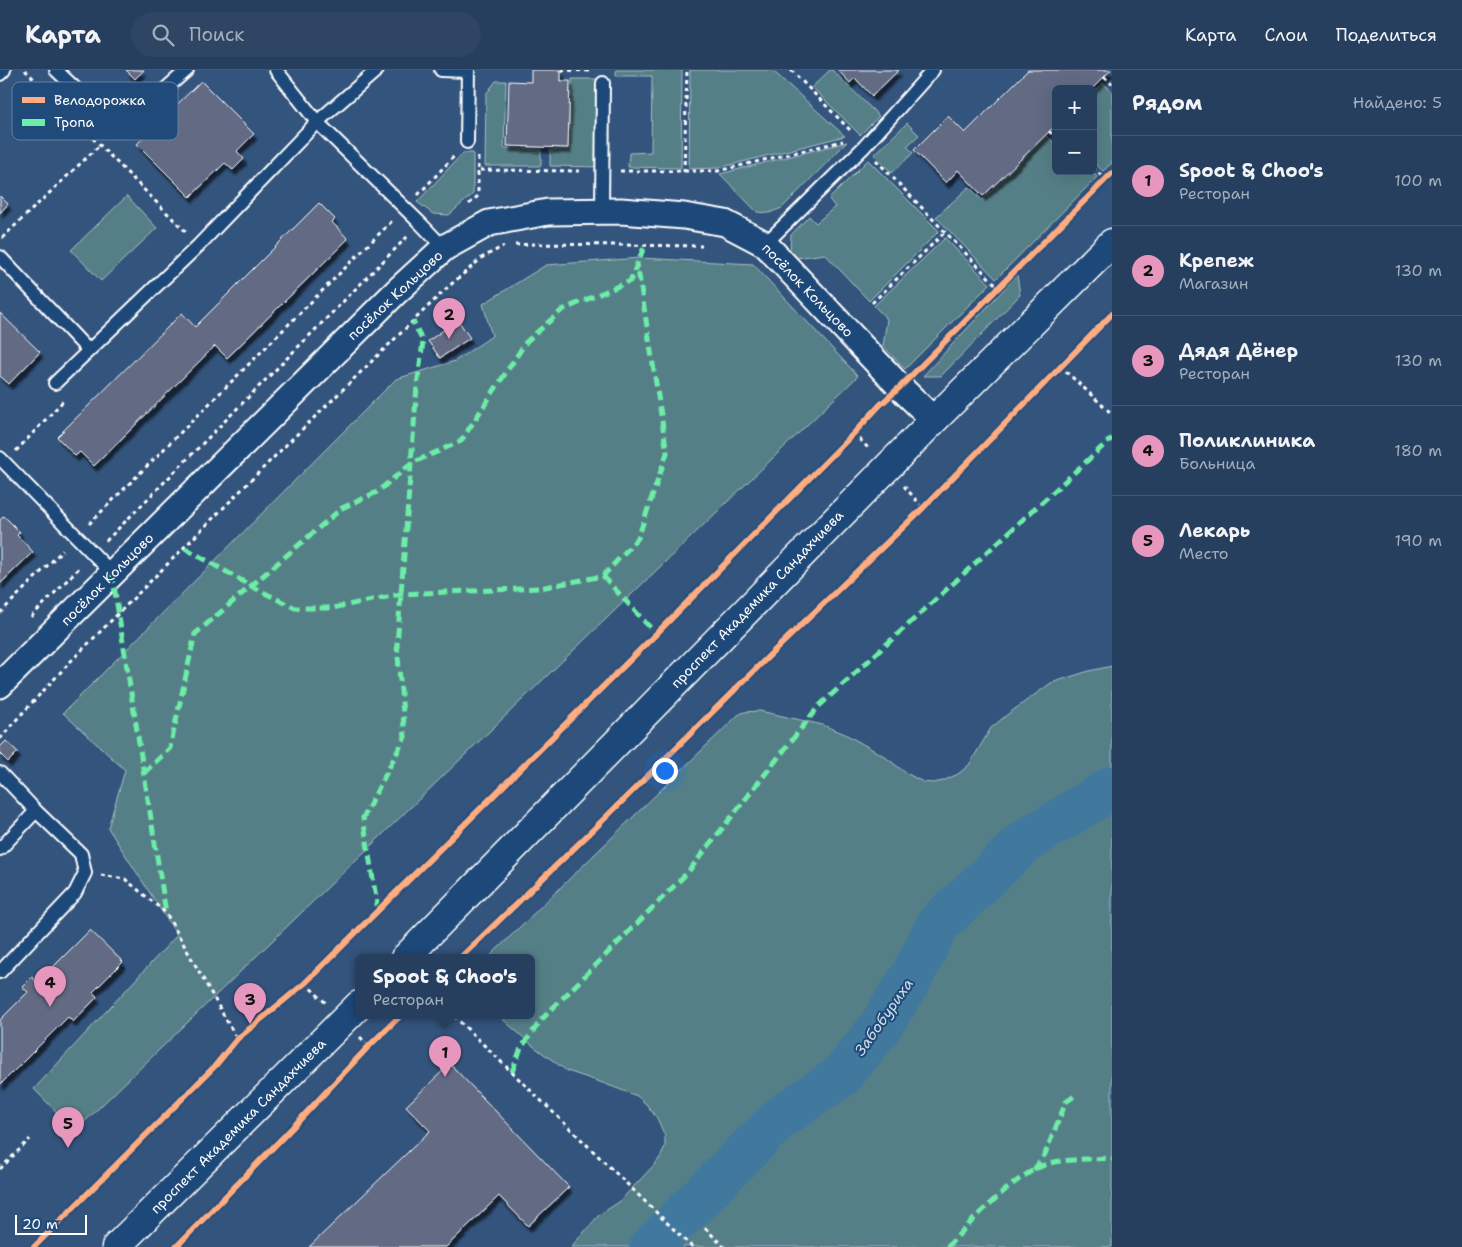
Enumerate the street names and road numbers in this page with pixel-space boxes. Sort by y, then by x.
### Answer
street label: посёлок Кольцово [758,239,858,341]
street label: посёлок Кольцово [344,246,446,344]
street label: проспект Академика Сандахчиева [667,506,847,692]
street label: посёлок Кольцово [57,529,157,629]
street label: проспект Академика Сандахчиева [147,1034,330,1217]

